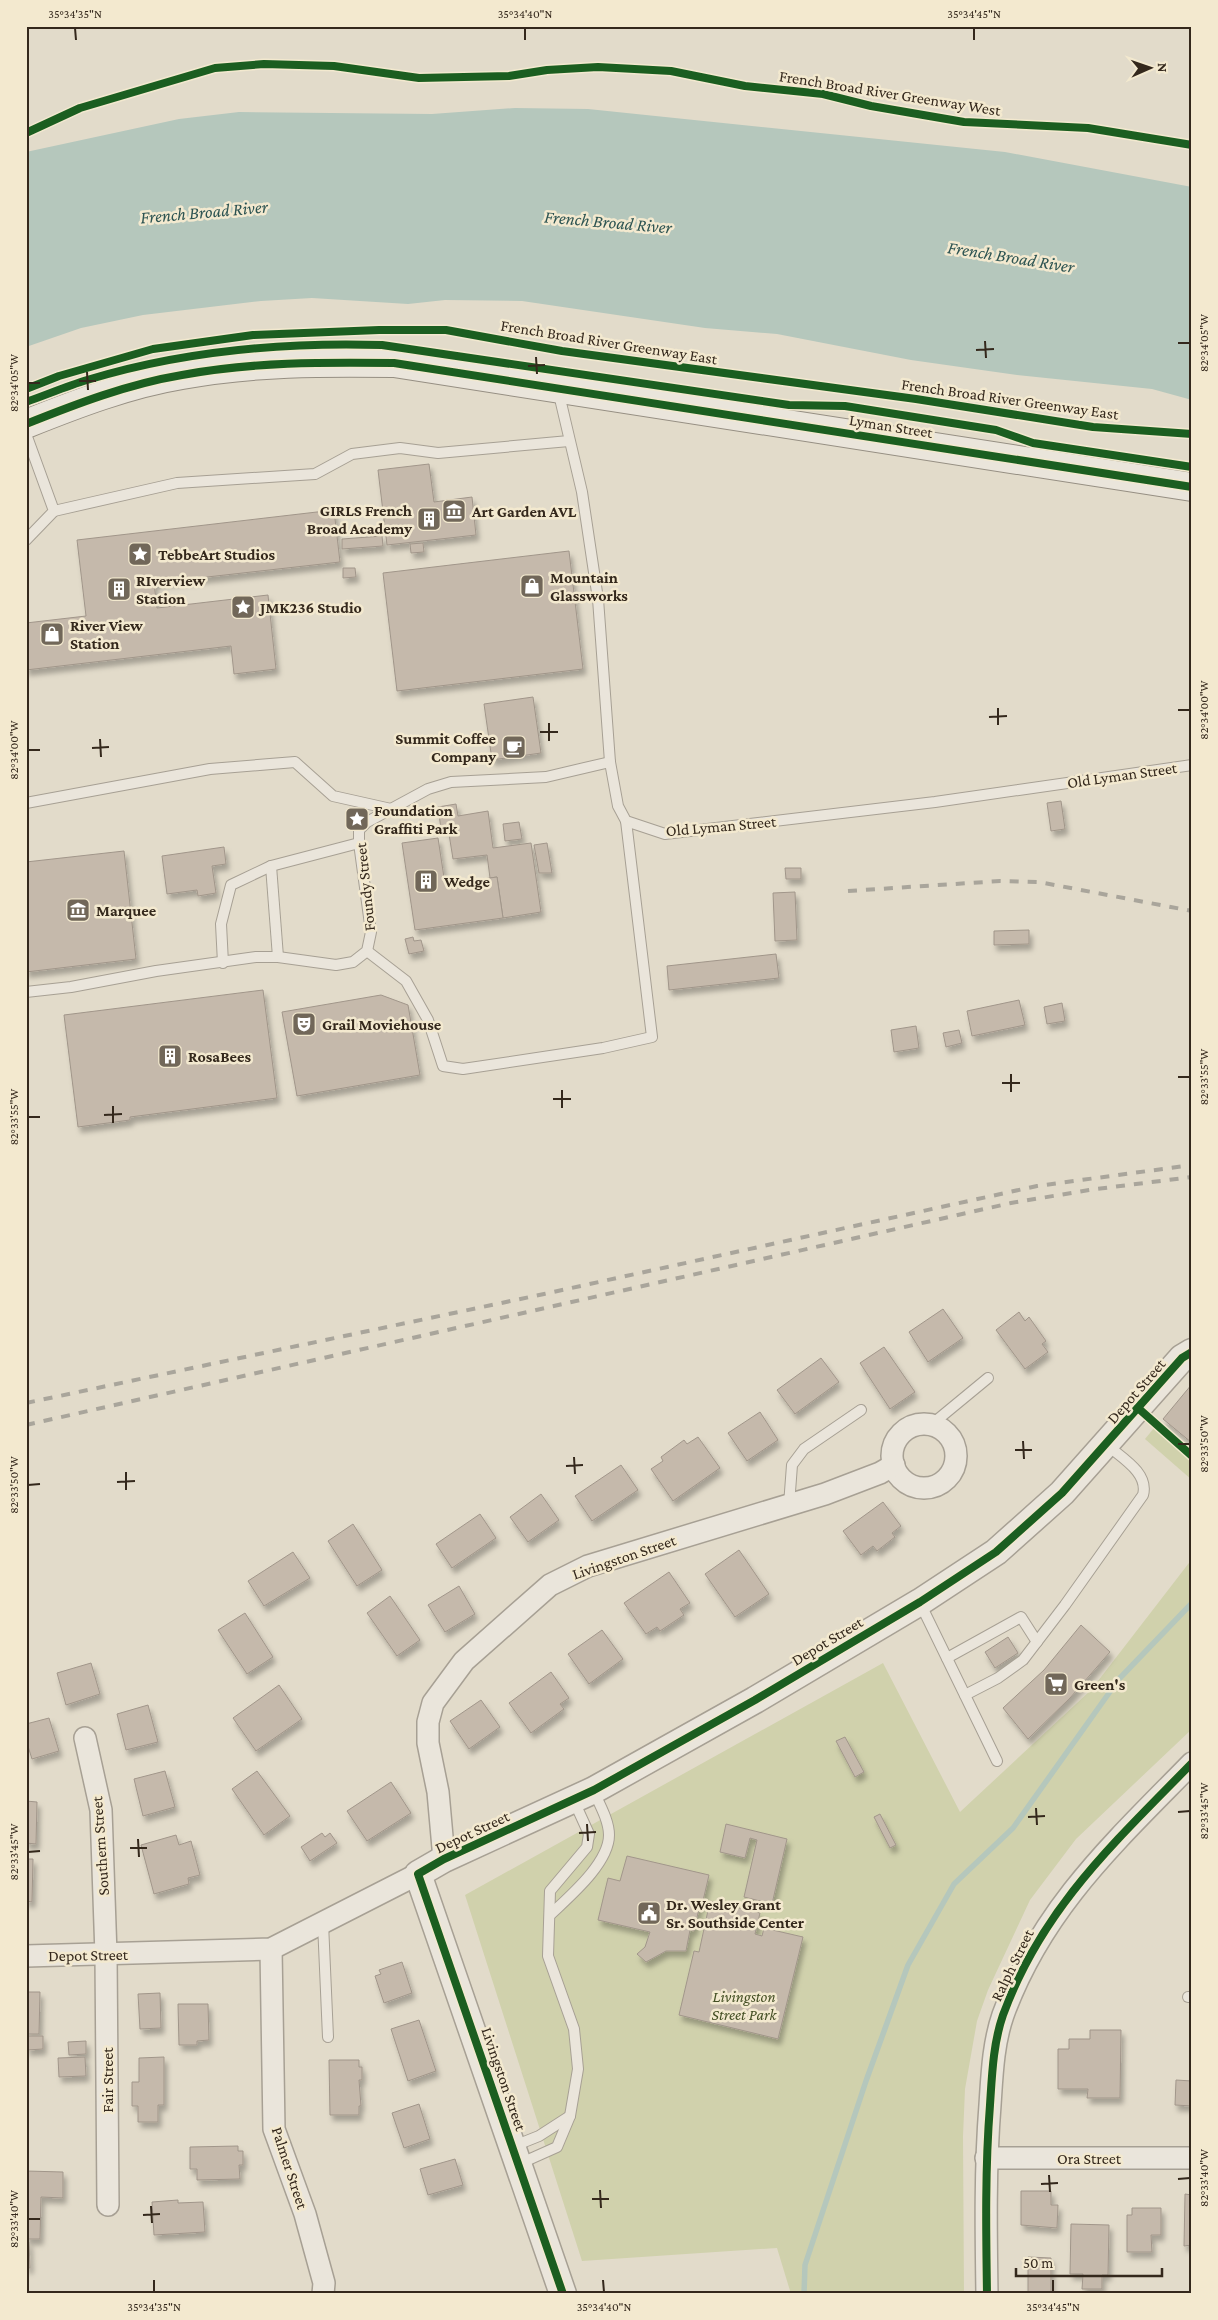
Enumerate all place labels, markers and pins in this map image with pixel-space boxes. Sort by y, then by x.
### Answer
museum icon: Art Garden AVL [441,498,467,524]
place label: GIRLS French Broad Academy [307,502,412,537]
place label: Art Garden AVL [471,503,577,520]
building icon: GIRLS French Broad Academy [416,506,442,532]
place icon: TebbeArt Studios [127,541,153,567]
place label: TebbeArt Studios [158,546,275,563]
place label: Mountain Glassworks [550,569,628,604]
place label: RIverview Station [136,572,205,607]
shop icon: Mountain Glassworks [519,573,545,599]
building icon: RIverview Station [106,576,132,602]
place icon: JMK236 Studio [230,594,256,620]
place label: JMK236 Studio [258,599,362,616]
place label: River View Station [70,617,143,652]
shop icon: River View Station [39,621,65,647]
place label: Summit Coffee Company [395,730,497,765]
cafe icon: Summit Coffee Company [501,734,527,760]
place label: Foundation Graffiti Park [374,802,458,837]
place icon: Foundation Graffiti Park [344,806,370,832]
building icon: Wedge [413,868,439,894]
place label: Wedge [443,873,491,890]
museum icon: Marquee [65,897,91,923]
place label: Marquee [96,902,157,919]
theatre icon: Grail Moviehouse [291,1011,317,1037]
place label: Grail Moviehouse [322,1016,442,1033]
building icon: RosaBees [157,1043,183,1069]
place label: RosaBees [188,1048,251,1065]
supermarket icon: Green's [1043,1671,1069,1697]
place label: Green's [1074,1676,1126,1693]
place label: Dr. Wesley Grant Sr. Southside Center [666,1896,805,1931]
public building icon: Dr. Wesley Grant Sr. Southside Center [636,1900,662,1926]

